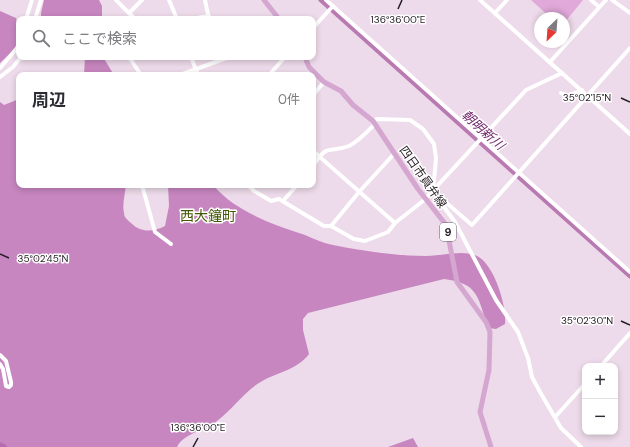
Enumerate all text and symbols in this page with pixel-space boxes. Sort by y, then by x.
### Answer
north arrow [534,12,570,48]
text: 136°36'00"E [371,13,426,26]
search box [16,16,316,60]
icon: search [30,27,52,49]
text: ここで検索 [62,29,137,49]
text: 周辺 [32,89,66,111]
text: 0件 [278,91,300,108]
text: 35°02'15"N [563,91,611,104]
water label: 朝明新川 [458,106,509,155]
street label: 四日市員弁線 [396,143,450,211]
district label: 西大鐘町 [180,207,236,225]
road number: 9 [440,223,456,241]
text: 35°02'45"N [18,252,68,265]
text: 35°02'30"N [561,314,613,327]
map controls [582,363,618,435]
button: + [582,363,618,399]
button: − [582,399,618,435]
text: 136°36'00"E [171,421,226,434]

